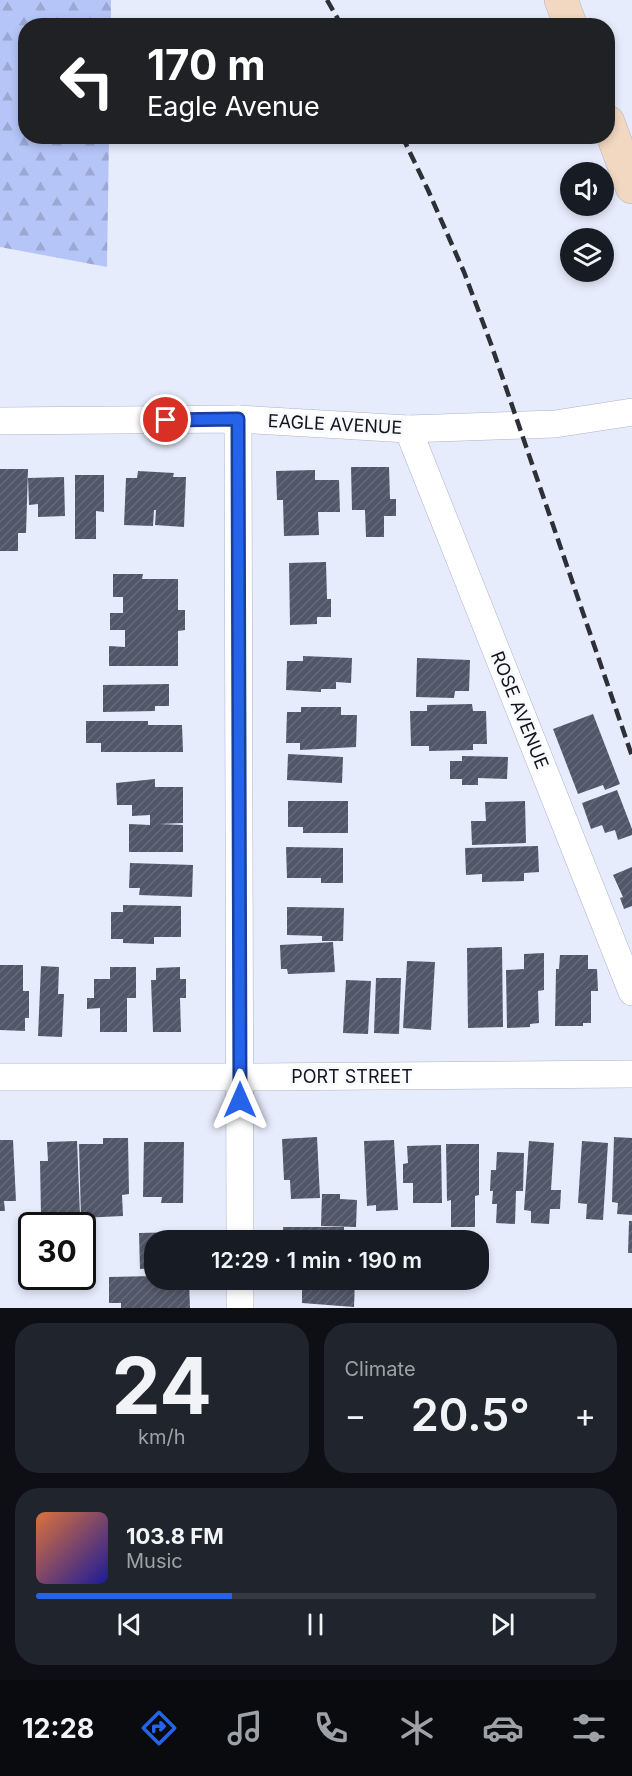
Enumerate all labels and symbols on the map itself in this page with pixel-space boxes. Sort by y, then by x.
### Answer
pin [140,394,191,445]
street label: EAGLE AVENUE [267,410,403,438]
street label: ROSE AVENUE [487,648,553,772]
street label: PORT STREET [291,1066,413,1087]
position arrow [208,1068,272,1132]
speed limit sign: 30 [18,1212,96,1290]

